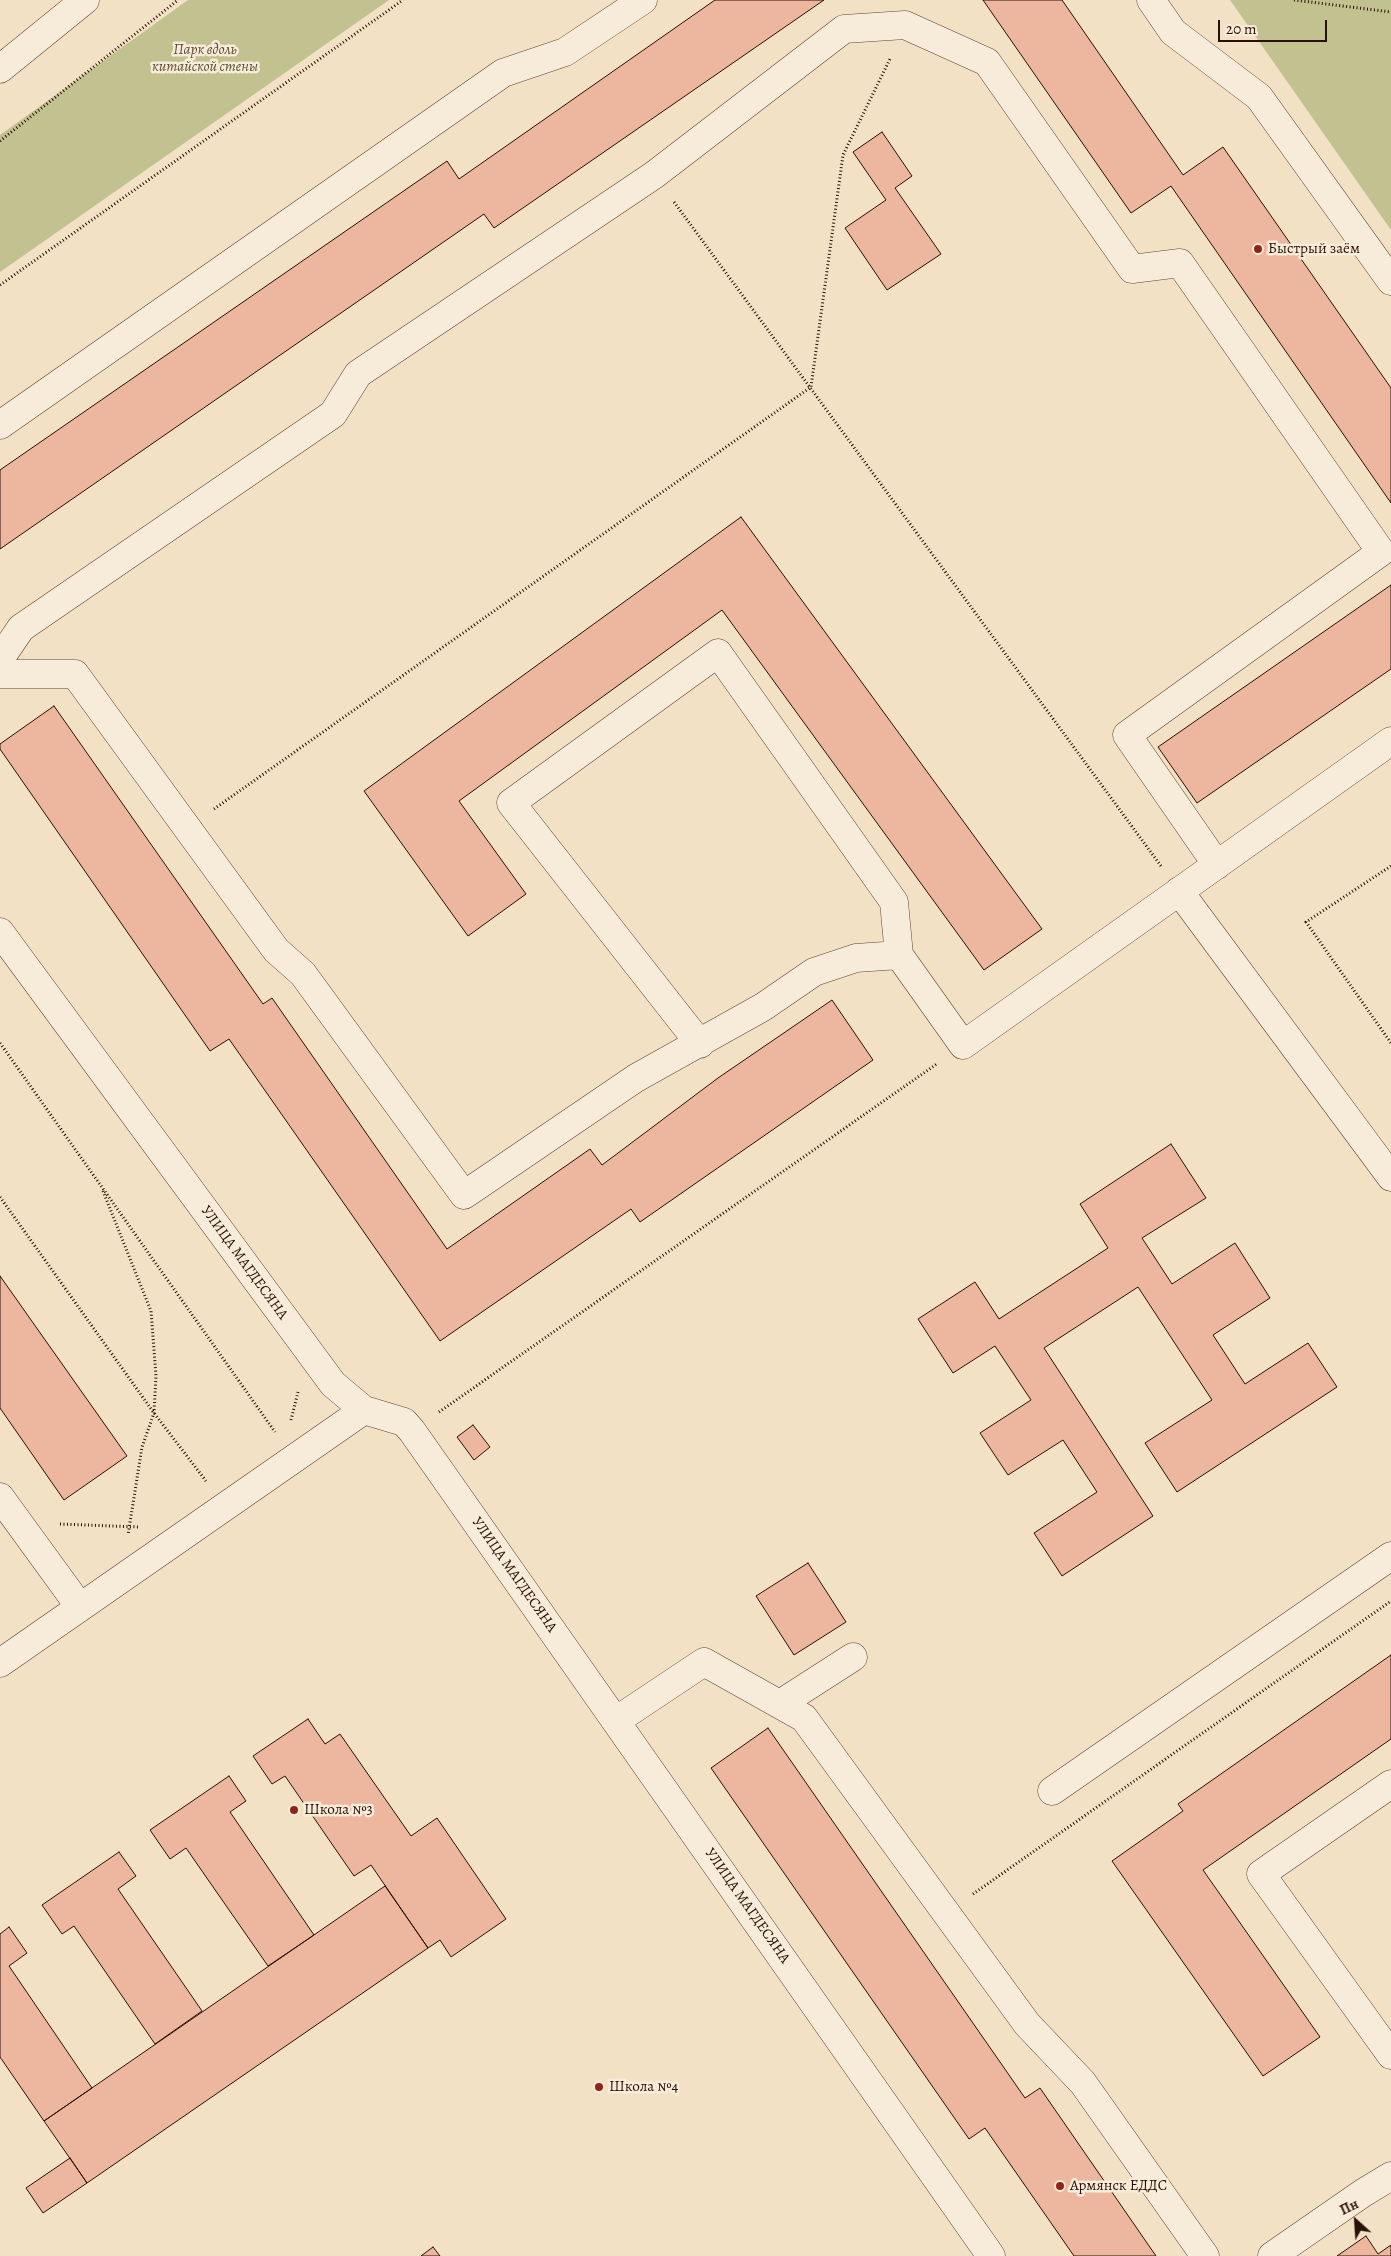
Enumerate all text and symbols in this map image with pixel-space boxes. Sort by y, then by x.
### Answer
scale bar [1221,10,1330,42]
text: 20 m [1226,19,1257,39]
park label: Парк вдоль китайской стены [152,41,258,76]
place label: Быстрый заём [1268,240,1360,258]
marker: Быстрый заём [1252,243,1264,255]
street label: УЛИЦА МАГДЕСЯНА [197,1202,291,1324]
street label: УЛИЦА МАГДЕСЯНА [467,1514,561,1636]
place label: Школа №3 [304,1801,373,1819]
marker: Школа №3 [288,1804,300,1816]
street label: УЛИЦА МАГДЕСЯНА [700,1845,794,1967]
place label: Школа №4 [609,2078,678,2096]
marker: Школа №4 [593,2081,605,2093]
place label: Армянск ЕДДС [1070,2177,1167,2195]
marker: Армянск ЕДДС [1054,2180,1066,2192]
text: Пн [1337,2195,1362,2220]
north arrow [1331,2196,1381,2246]

